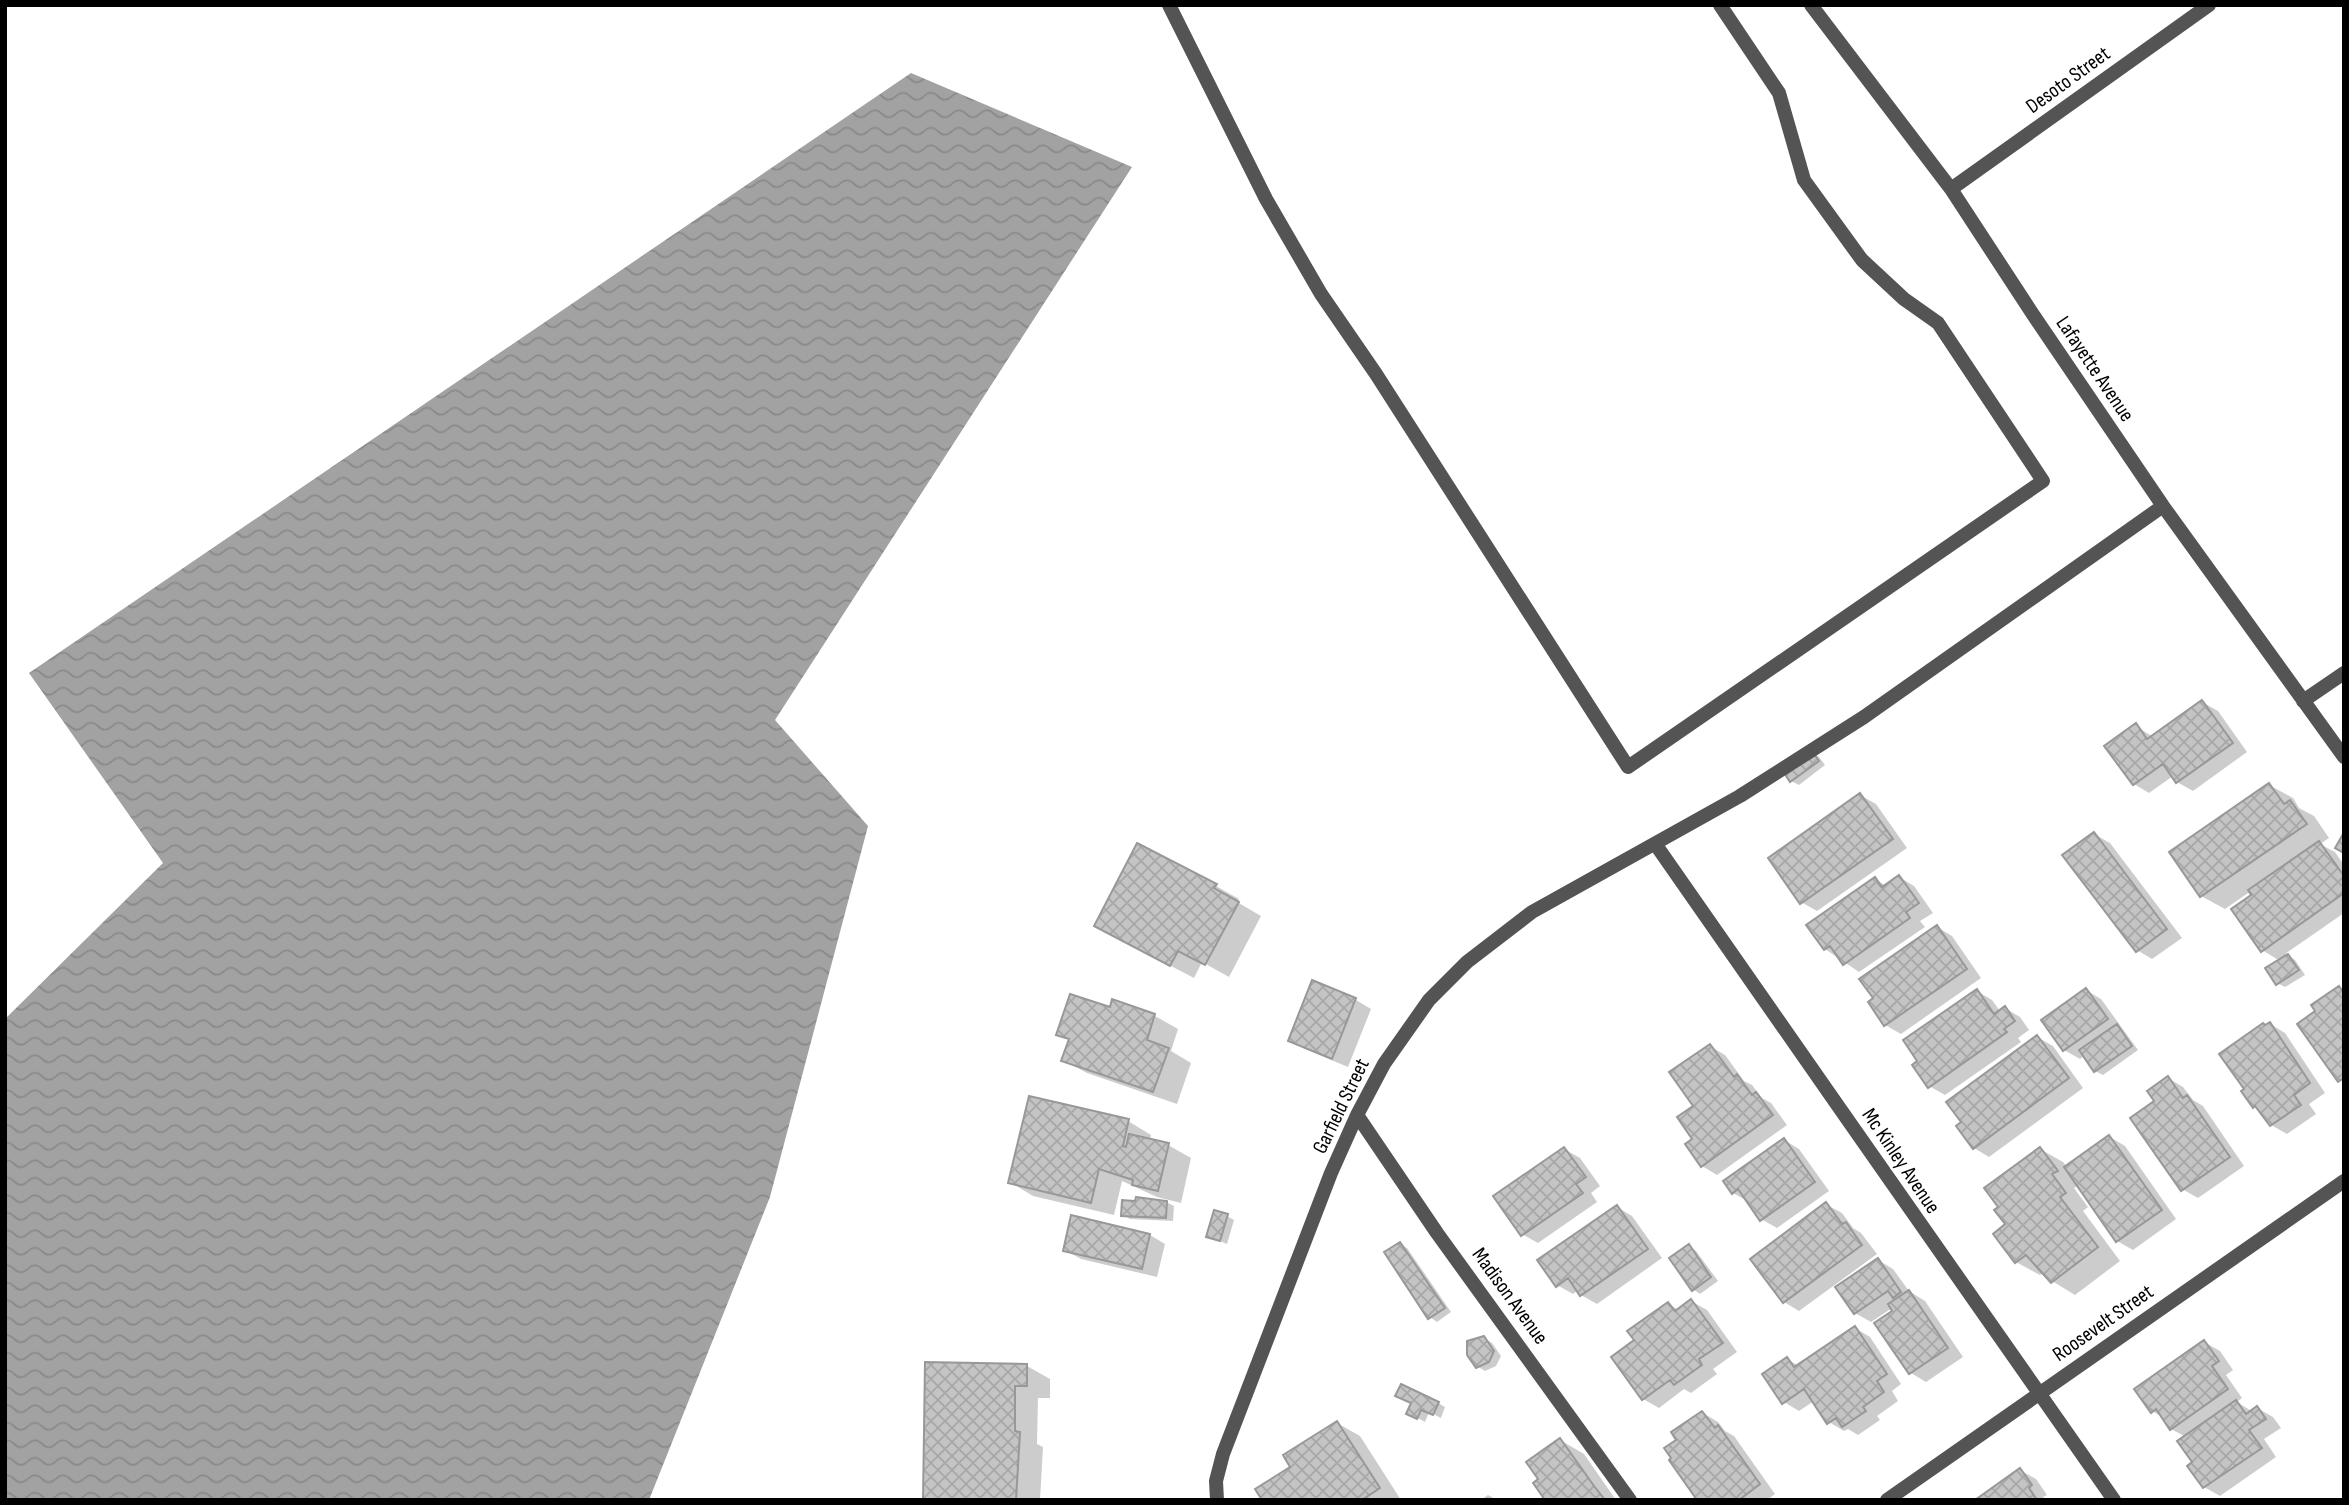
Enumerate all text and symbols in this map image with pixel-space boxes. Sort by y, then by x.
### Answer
street label: Desoto Street [2021,41,2115,119]
street label: Lafayette Avenue [2051,312,2139,426]
street label: Garfield Street [1307,1054,1375,1158]
street label: Mc Kinley Avenue [1857,1104,1945,1218]
street label: Madison Avenue [1467,1243,1553,1349]
street label: Roosevelt Street [2048,1279,2158,1367]

